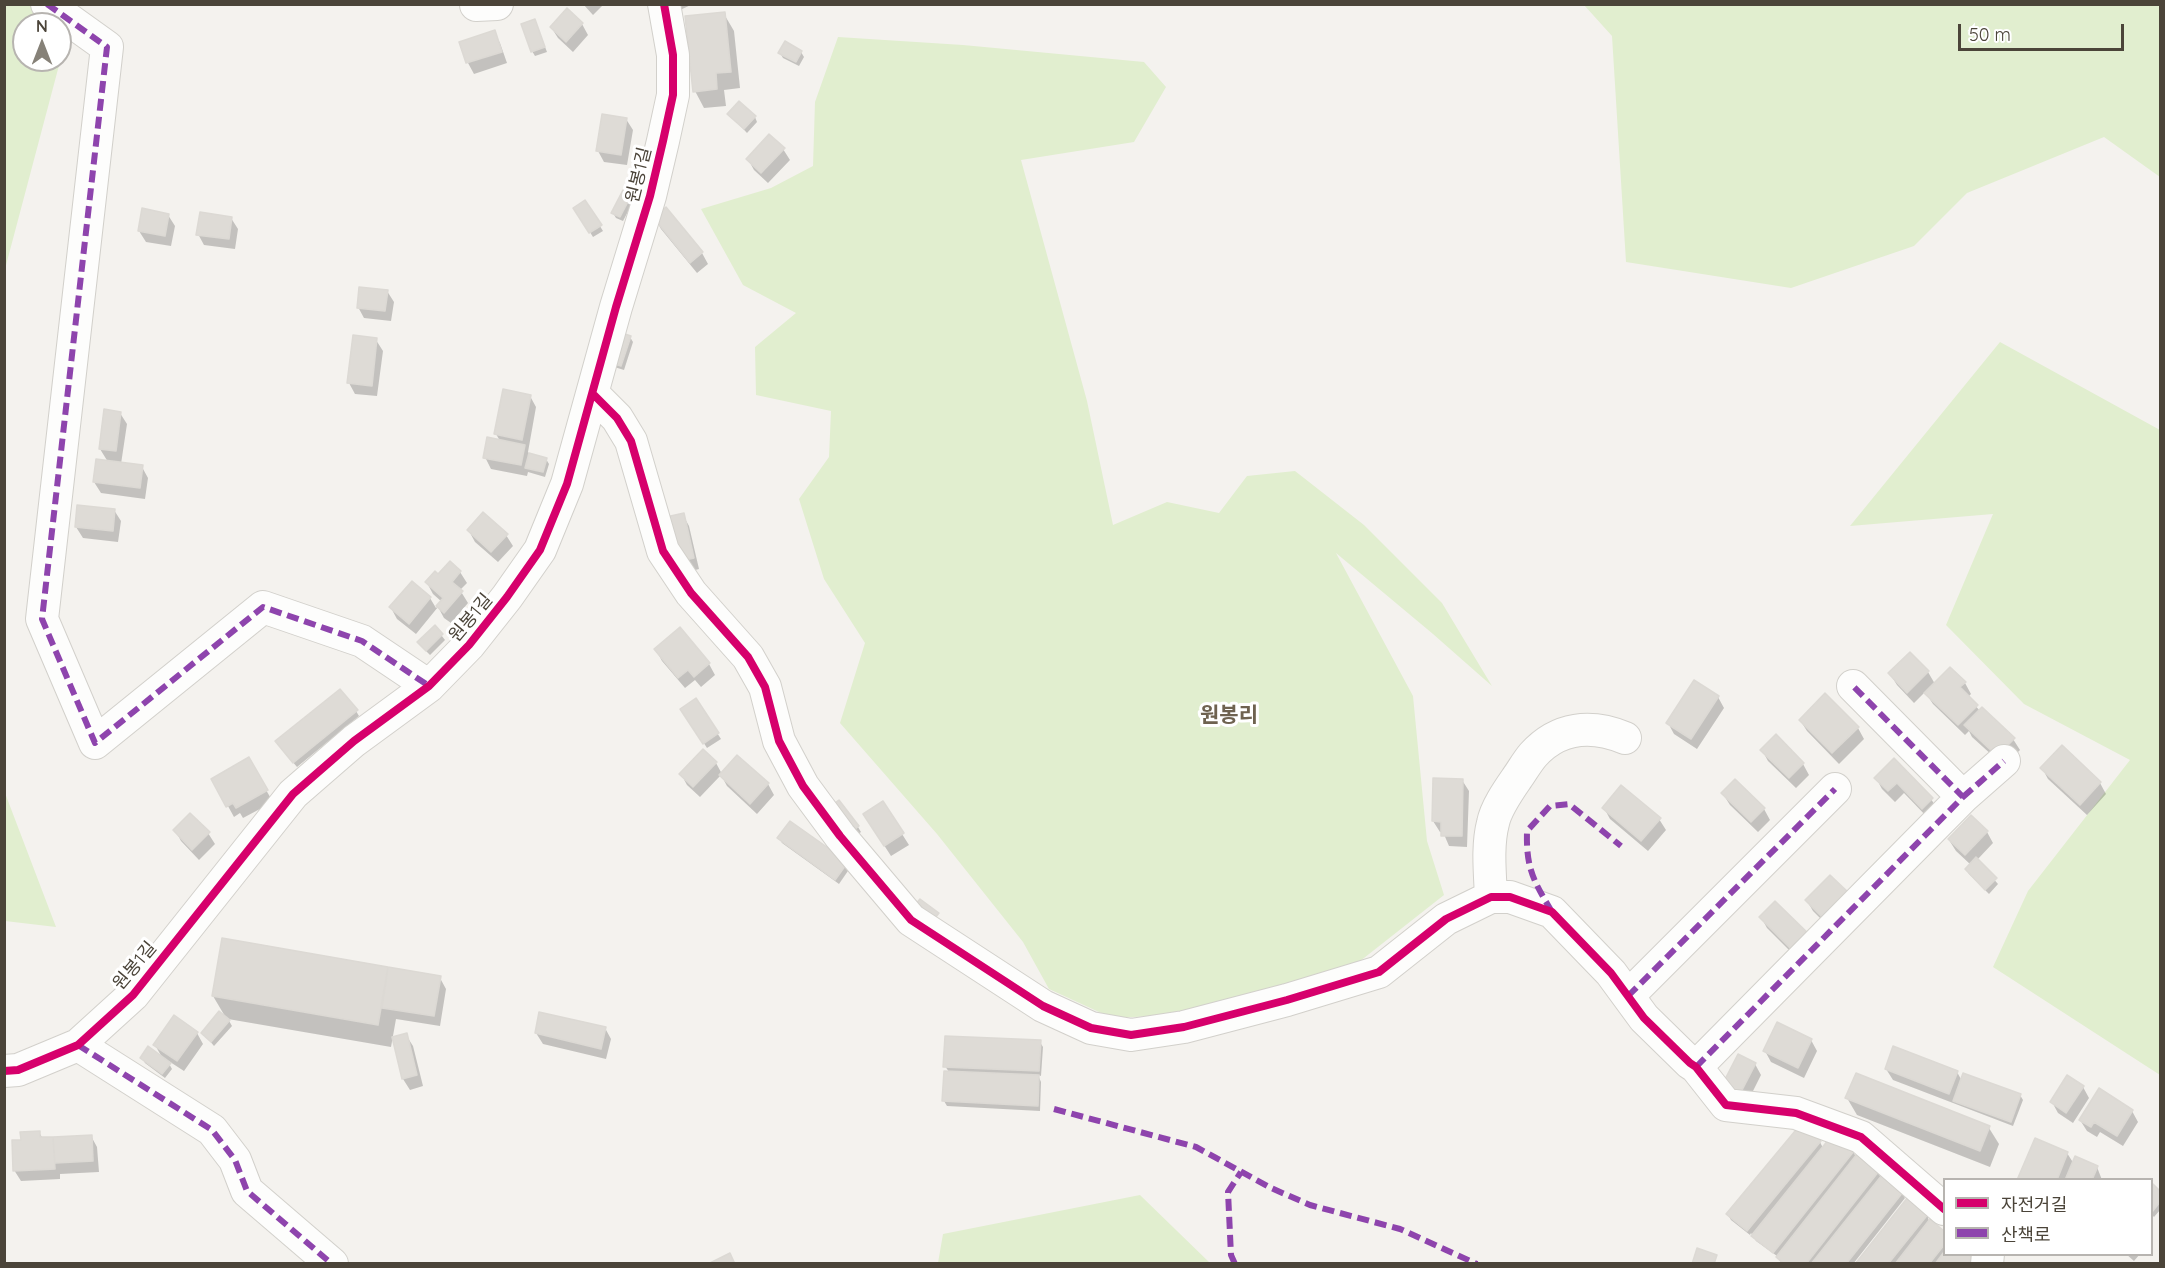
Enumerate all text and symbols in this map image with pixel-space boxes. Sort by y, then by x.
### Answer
north arrow [12,12,72,72]
scale bar [1961,12,2128,50]
text: N [36,16,48,36]
text: 50 m [1969,23,2011,46]
street label: 원봉1길 [622,145,656,205]
street label: 원봉1길 [445,589,497,647]
district label: 원봉리 [1200,703,1258,729]
street label: 원봉1길 [109,937,161,995]
legend [1943,1178,2153,1256]
text: 자전거길 [2001,1193,2067,1216]
text: 산책로 [2001,1223,2051,1246]

